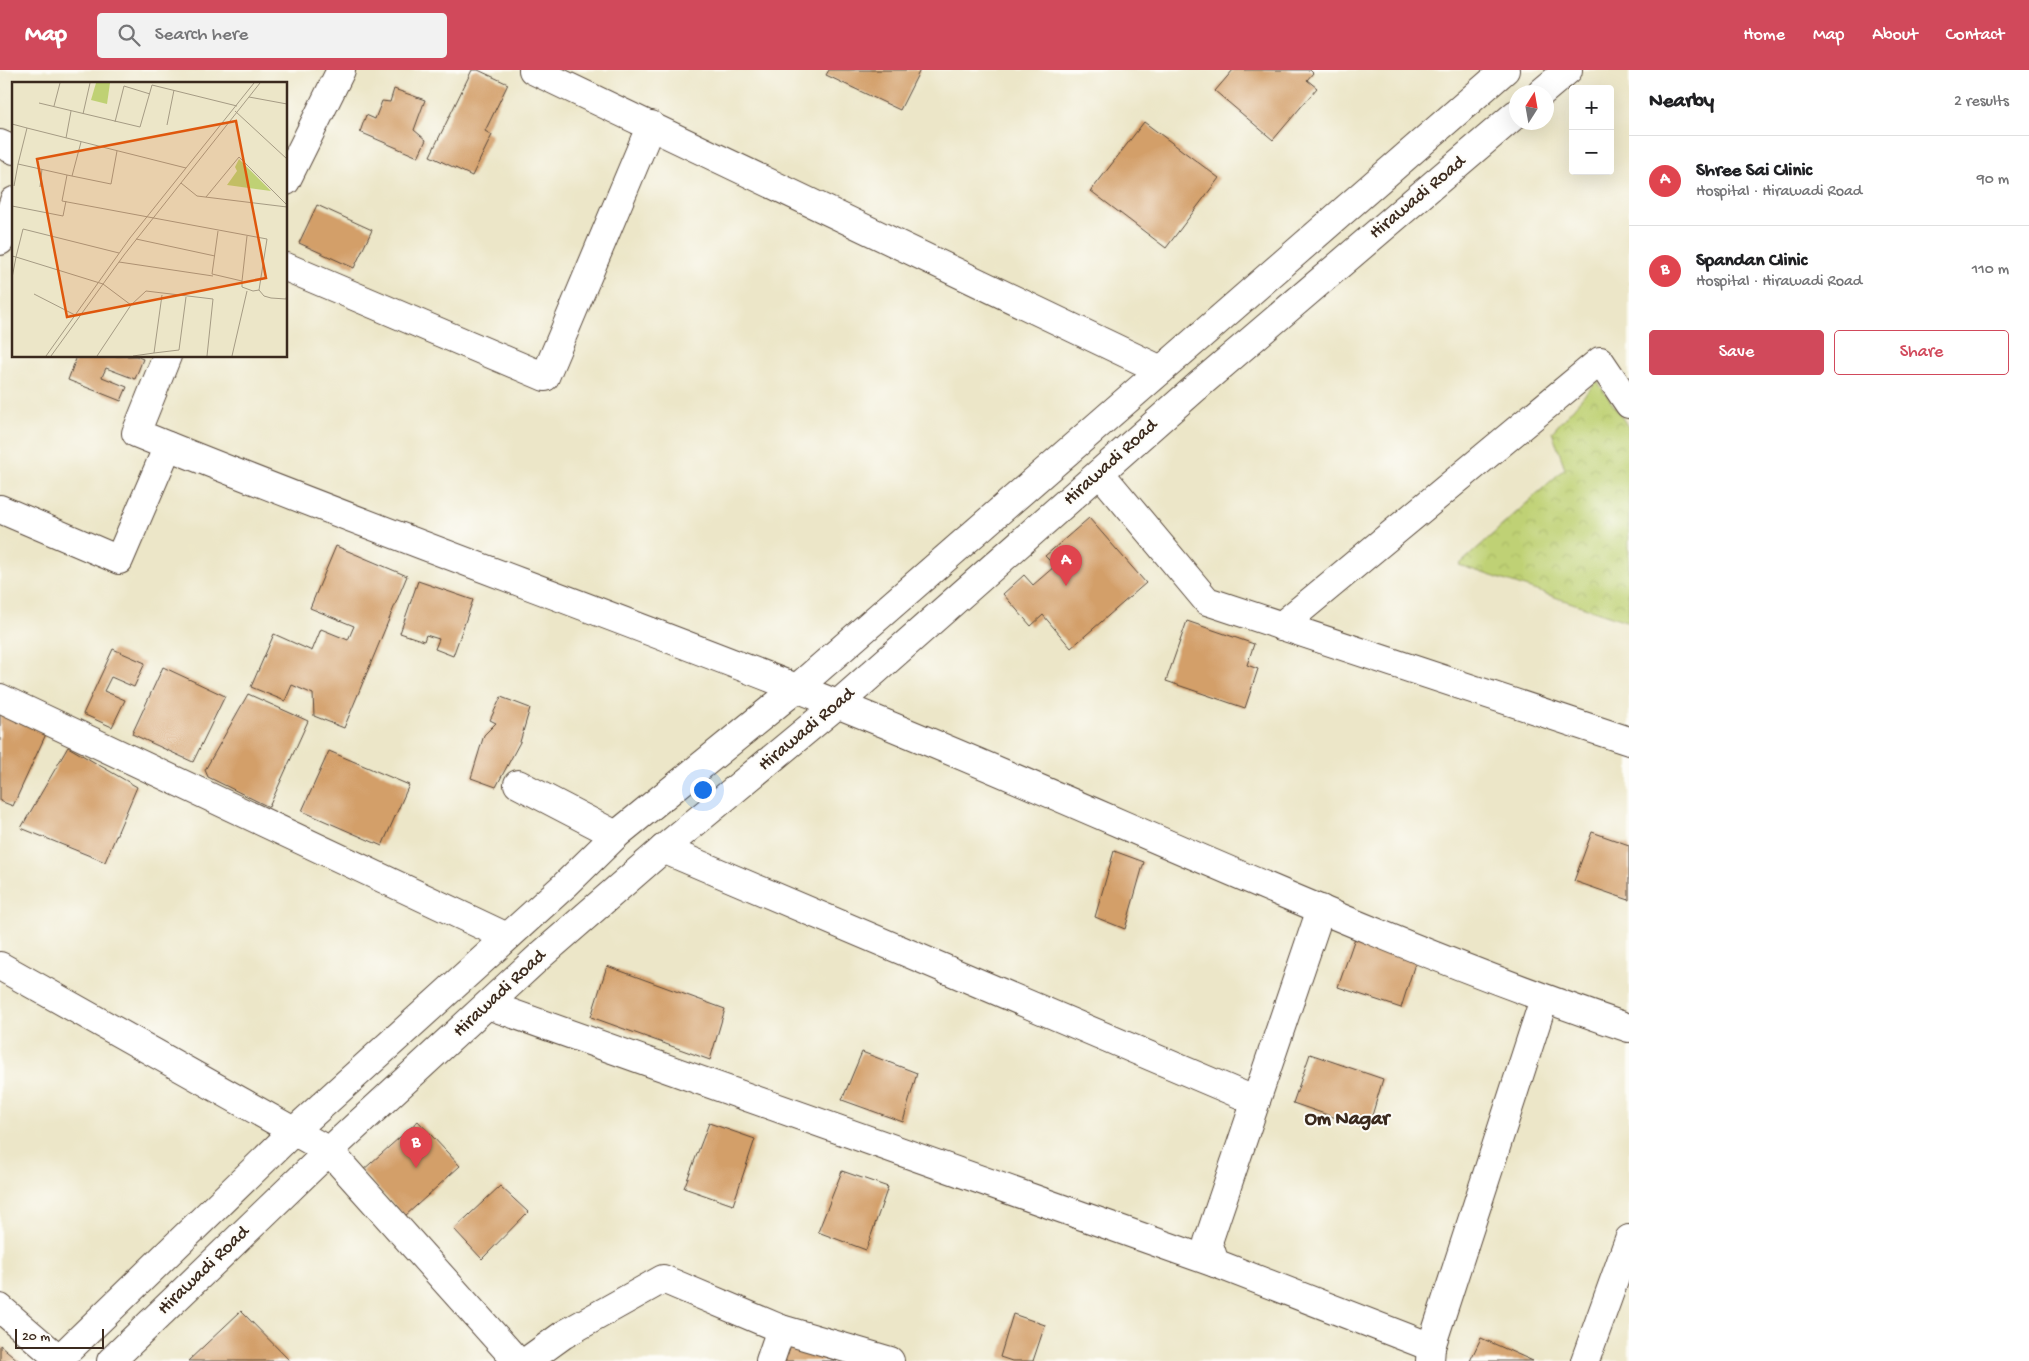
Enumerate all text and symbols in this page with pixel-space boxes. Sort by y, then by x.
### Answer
search box [97,13,447,58]
text: Map [25,21,67,50]
icon: search [115,21,143,49]
text: Search here [155,24,248,47]
text: Home [1743,25,1785,46]
text: Map [1813,25,1844,46]
text: About [1872,25,1918,46]
text: Contact [1946,25,2004,46]
inset map [12,82,288,358]
north arrow [1509,85,1554,130]
map controls [1569,85,1614,175]
button: + [1569,85,1614,130]
text: Nearby [1649,90,1714,115]
text: 2 results [1954,93,2009,112]
button: − [1569,130,1614,175]
street label: Hirawadi Road [1365,150,1472,245]
text: Shree Sai Clinic [1696,160,1812,183]
text: A [1660,171,1670,190]
text: 90 m [1977,171,2009,190]
text: Hospital · Hirawadi Road [1696,183,1862,202]
text: Spandan Clinic [1696,250,1807,273]
text: B [1661,261,1669,280]
text: 110 m [1972,261,2009,280]
text: Hospital · Hirawadi Road [1696,273,1862,292]
button: Save [1649,330,1824,375]
button: Share [1834,330,2009,375]
street label: Hirawadi Road [1059,413,1164,511]
pin: A [1050,545,1082,586]
street label: Hirawadi Road [754,682,861,777]
your location [690,777,716,803]
street label: Hirawadi Road [449,944,553,1043]
district label: Om Nagar [1305,1109,1391,1132]
pin: B [400,1127,432,1168]
street label: Hirawadi Road [153,1220,256,1321]
scale bar [15,1326,104,1349]
text: 20 m [22,1329,50,1346]

